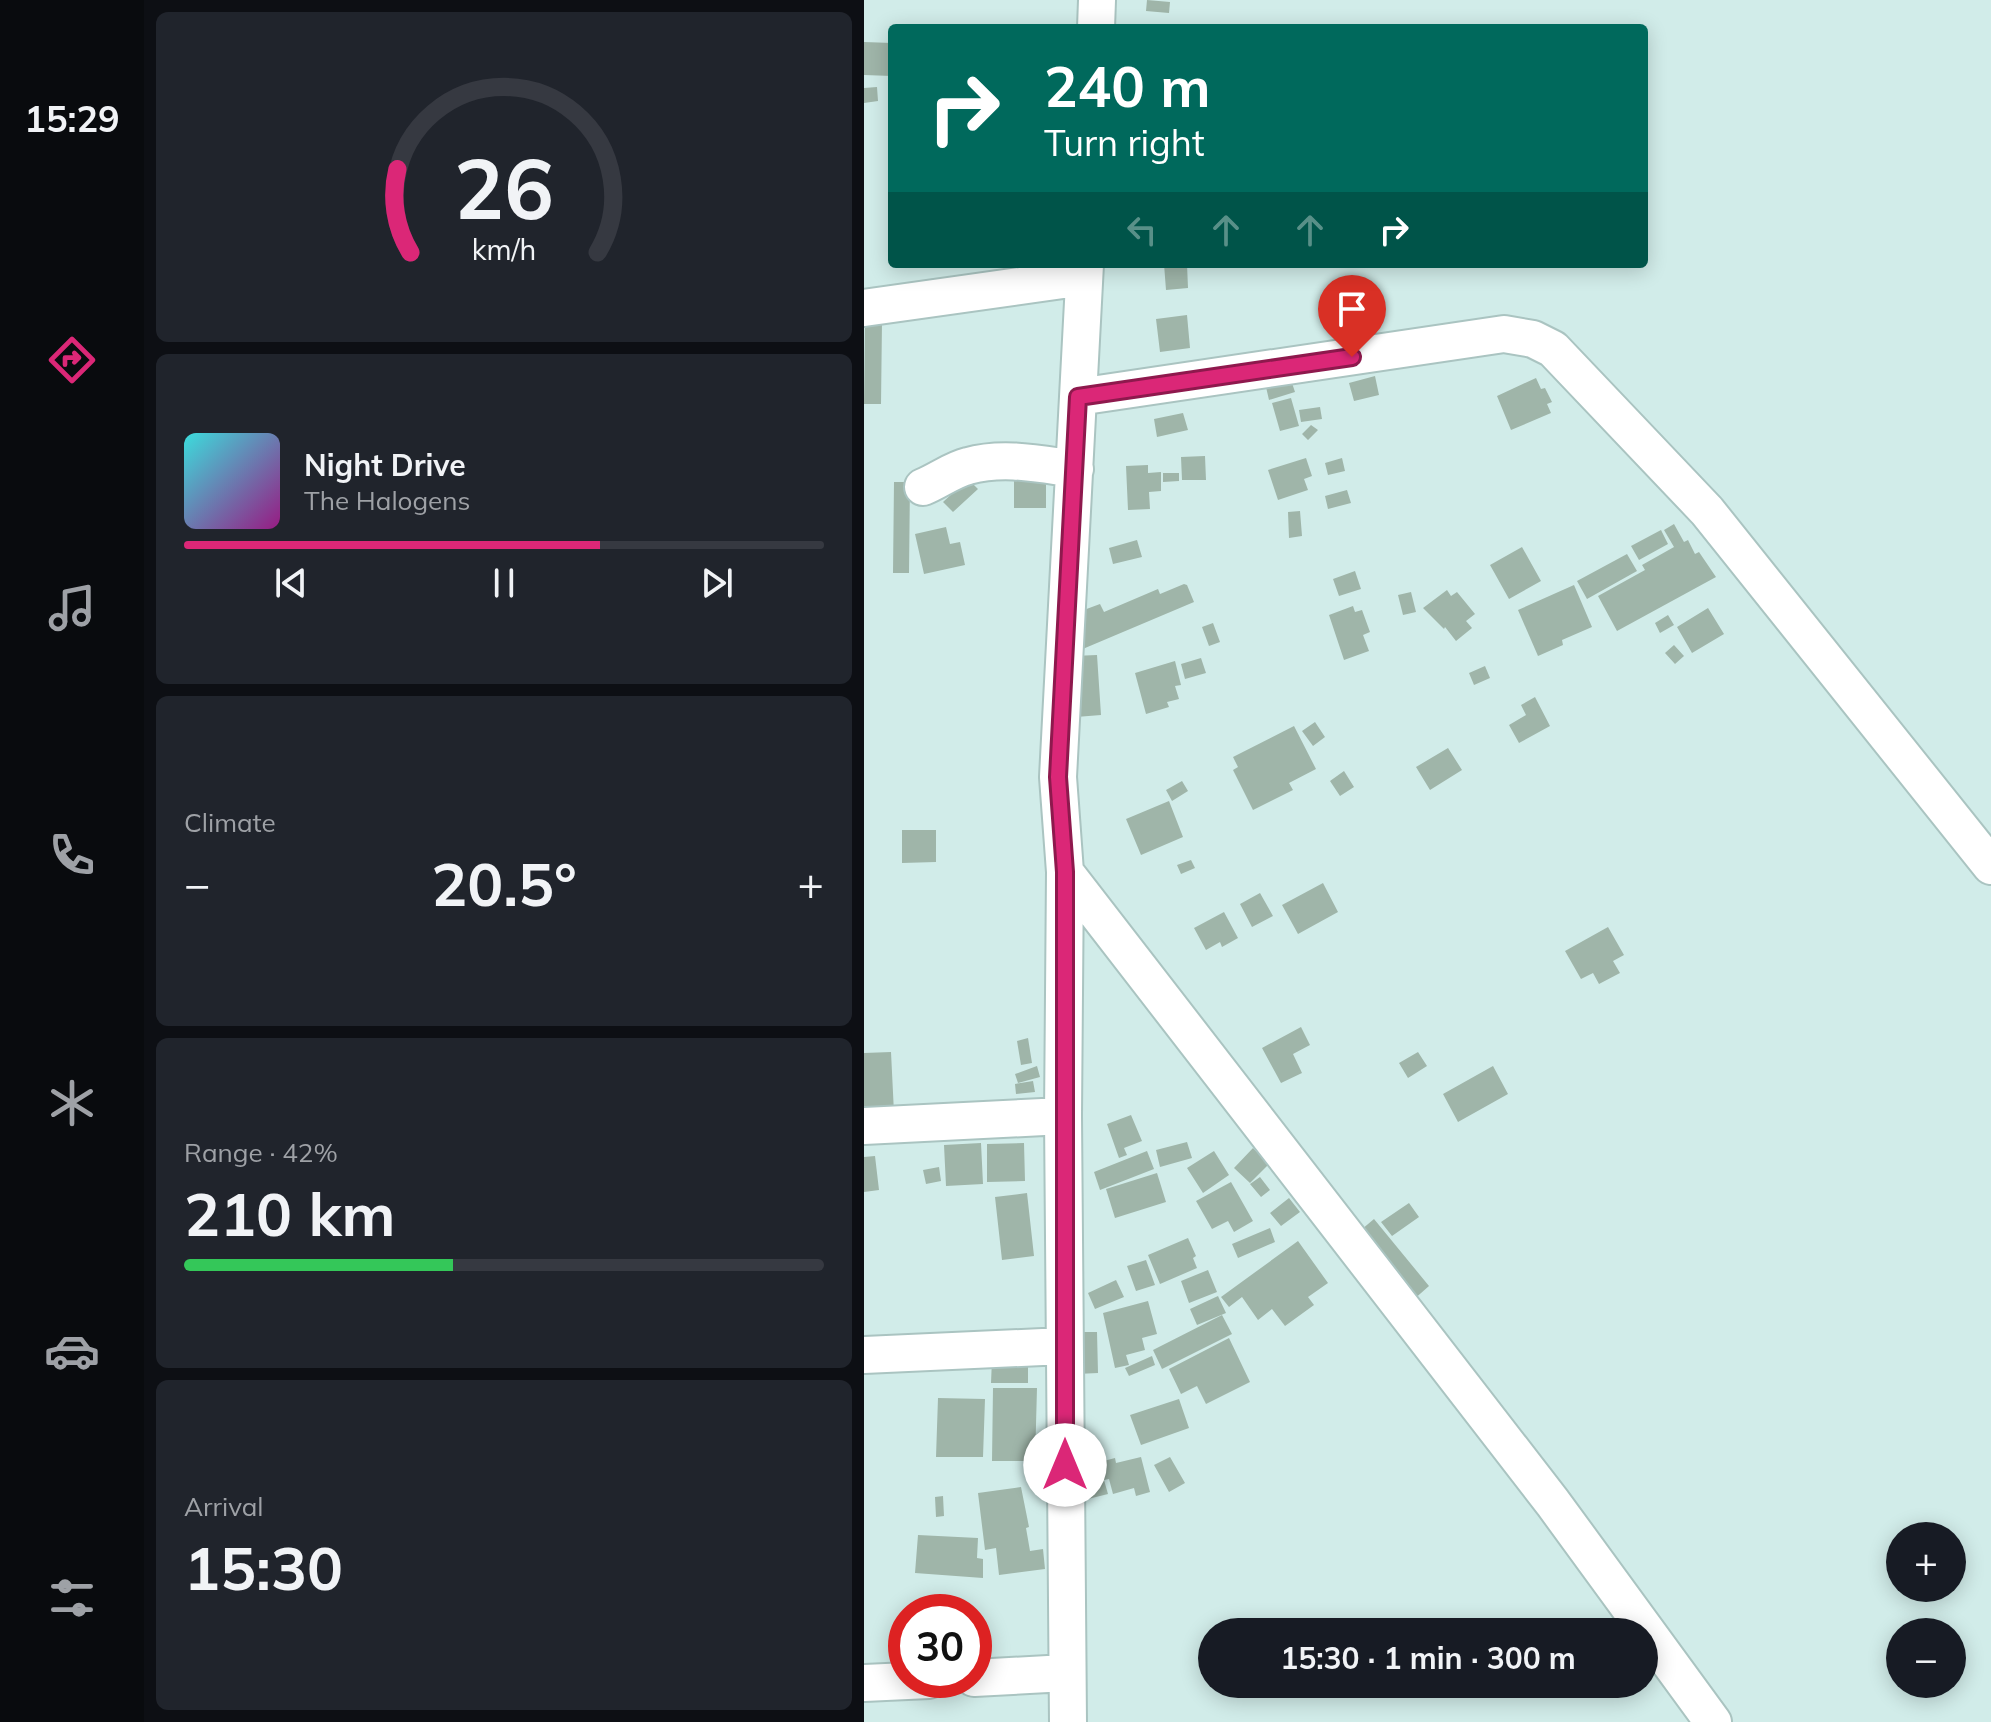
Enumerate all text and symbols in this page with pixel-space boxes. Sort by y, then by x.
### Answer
text: 240 m [1044,51,1211,121]
icon: right [912,56,1016,160]
text: 15:29 [24,96,120,141]
text: Turn right [1044,120,1205,165]
text: 26 [454,135,554,240]
icon: left [1120,208,1164,252]
icon: ahead [1204,208,1248,252]
icon: ahead [1288,208,1332,252]
icon: right [1372,208,1416,252]
text: km/h [472,231,536,267]
pin [1318,275,1386,357]
icon: arrive [1330,287,1374,331]
icon: directions [44,332,100,388]
text: Night Drive [304,446,466,484]
text: The Halogens [304,484,470,517]
icon: previous [269,561,313,605]
icon: pause [482,561,526,605]
icon: next [695,561,739,605]
icon: music [44,580,100,636]
text: Climate [184,806,276,839]
icon: phone [44,827,100,883]
text: 20.5° [431,846,577,921]
text: − [184,856,210,911]
text: + [798,856,824,911]
icon: climate [44,1075,100,1131]
text: Range · 42% [184,1136,338,1169]
text: 210 km [184,1176,396,1251]
icon: car [44,1323,100,1379]
position arrow [1023,1423,1107,1507]
text: Arrival [184,1490,264,1523]
map controls [1886,1522,1966,1698]
button: + [1886,1522,1966,1602]
text: 15:30 [184,1530,343,1605]
icon: filters [44,1570,100,1626]
speed limit sign: 30 [888,1594,992,1698]
button: − [1886,1618,1966,1698]
text: 15:30 · 1 min · 300 m [1280,1639,1576,1677]

